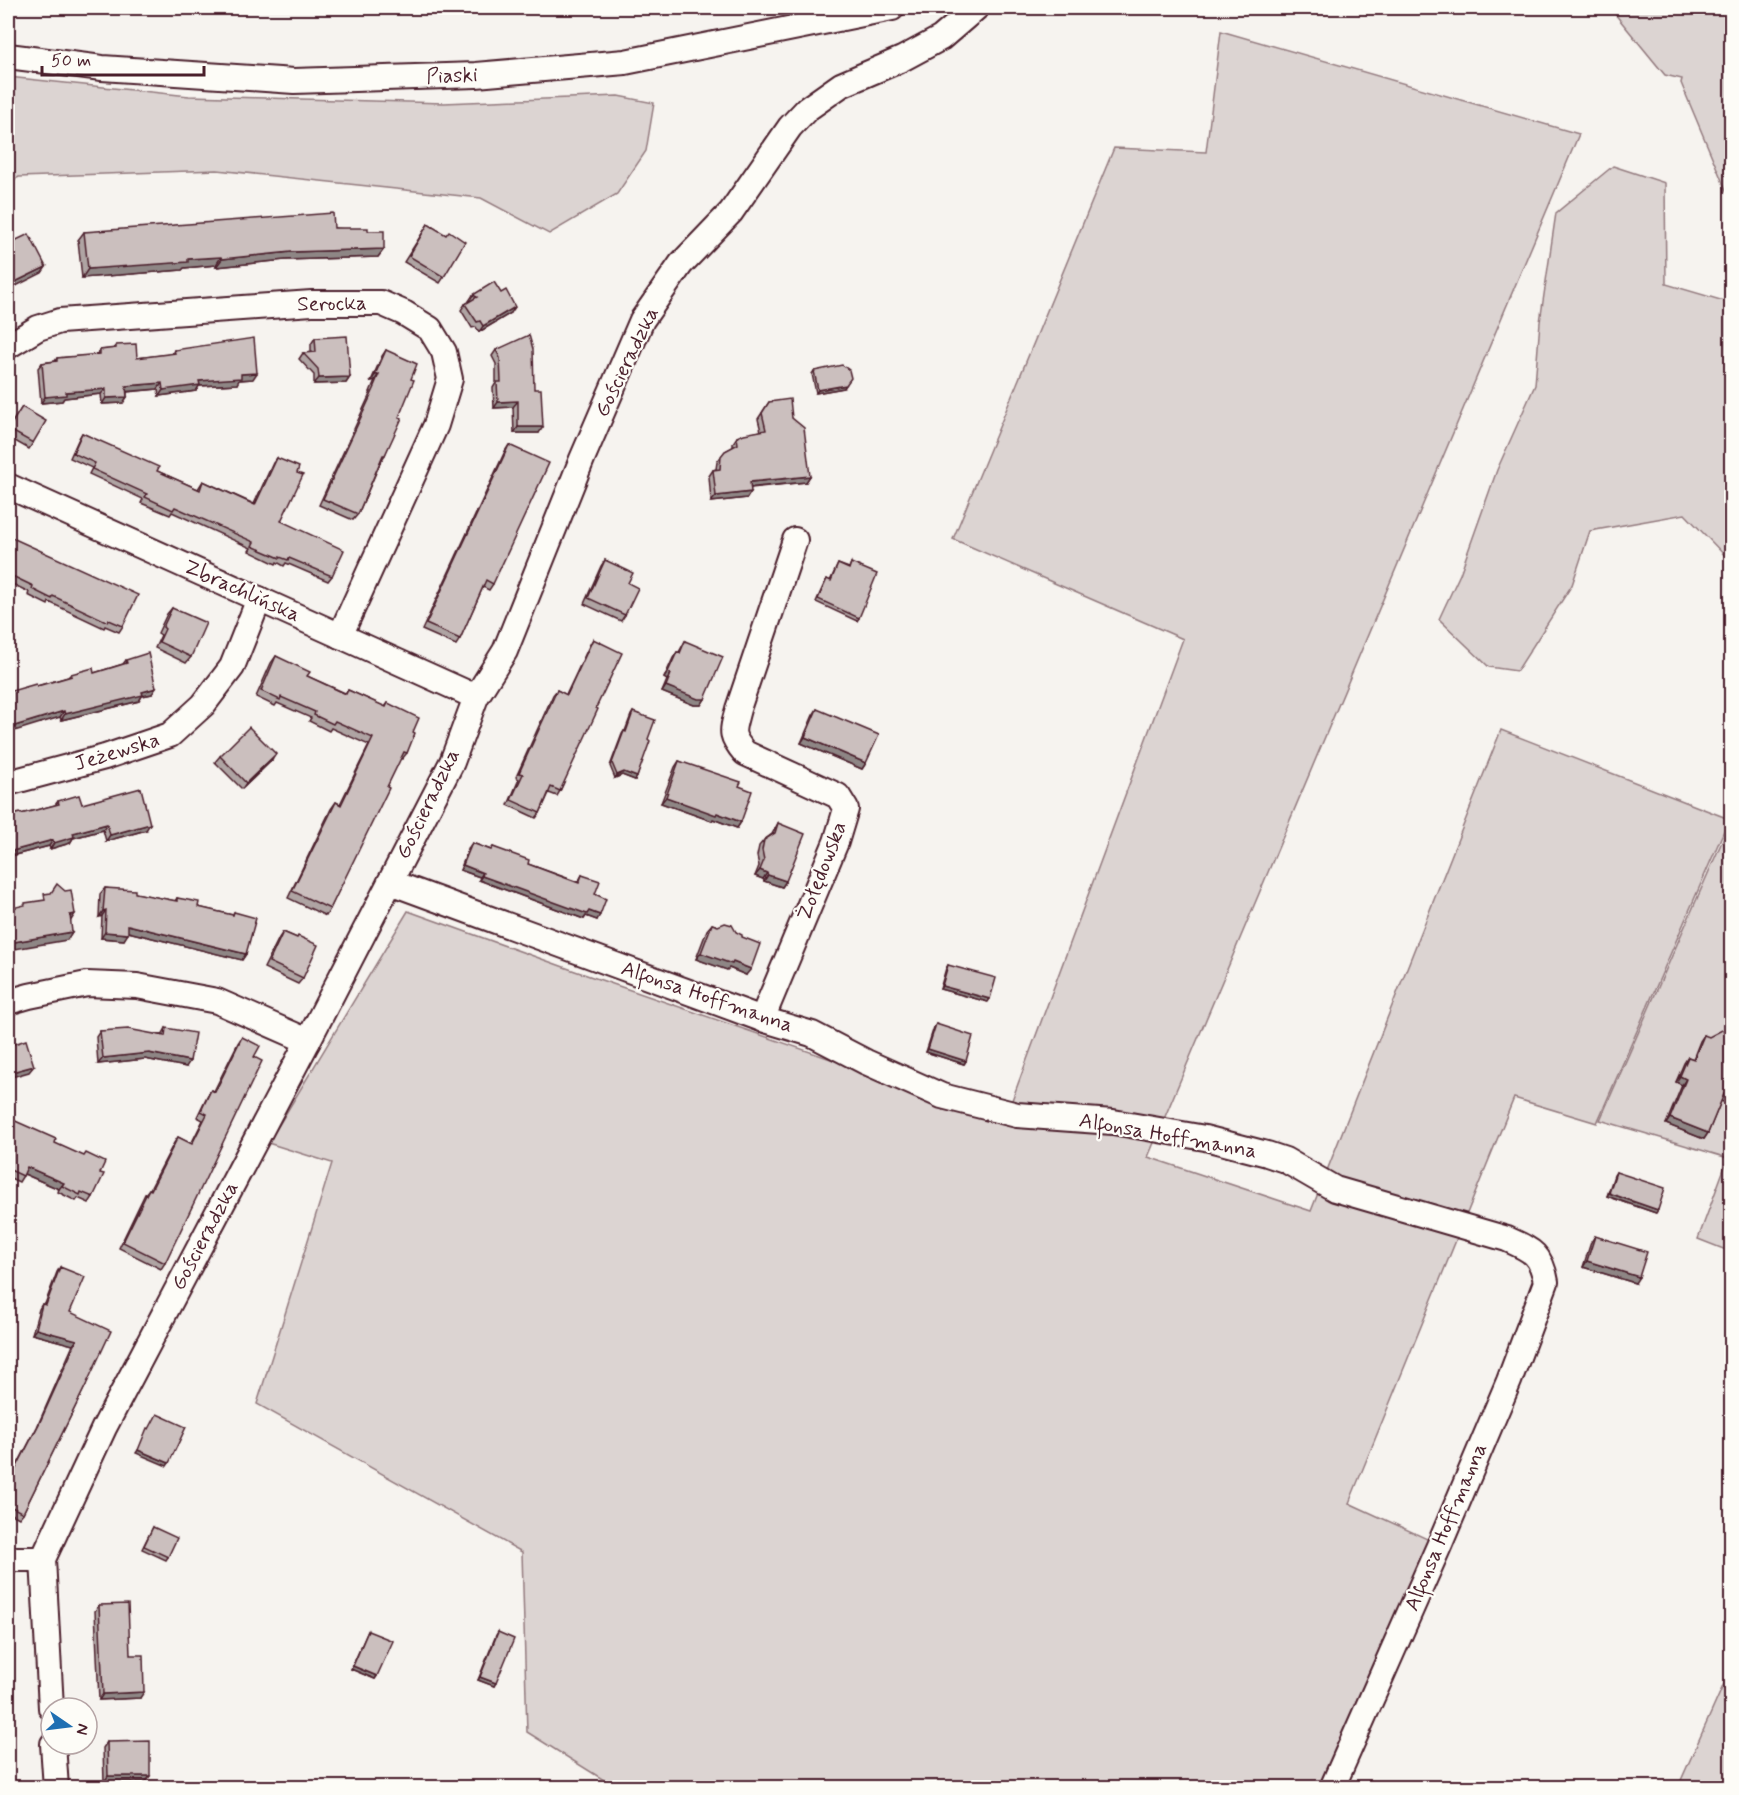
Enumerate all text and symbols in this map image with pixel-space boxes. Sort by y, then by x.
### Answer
scale bar [42,39,204,77]
text: 50 m [51,49,91,73]
street label: Piaski [426,61,478,91]
street label: Serocka [297,289,367,319]
street label: Gościeradzka [588,302,666,422]
street label: Zbrachlińska [180,553,304,629]
street label: Jeżewska [71,726,163,778]
street label: Gościeradzka [389,744,467,864]
street label: Żołędowska [790,817,854,925]
street label: Alfonsa Hoffmanna [617,954,797,1041]
street label: Alfonsa Hoffmanna [1077,1107,1259,1167]
street label: Gościeradzka [165,1177,245,1295]
street label: Alfonsa Hoffmanna [1398,1439,1496,1616]
north arrow [39,1696,99,1756]
text: N [71,1722,94,1737]

